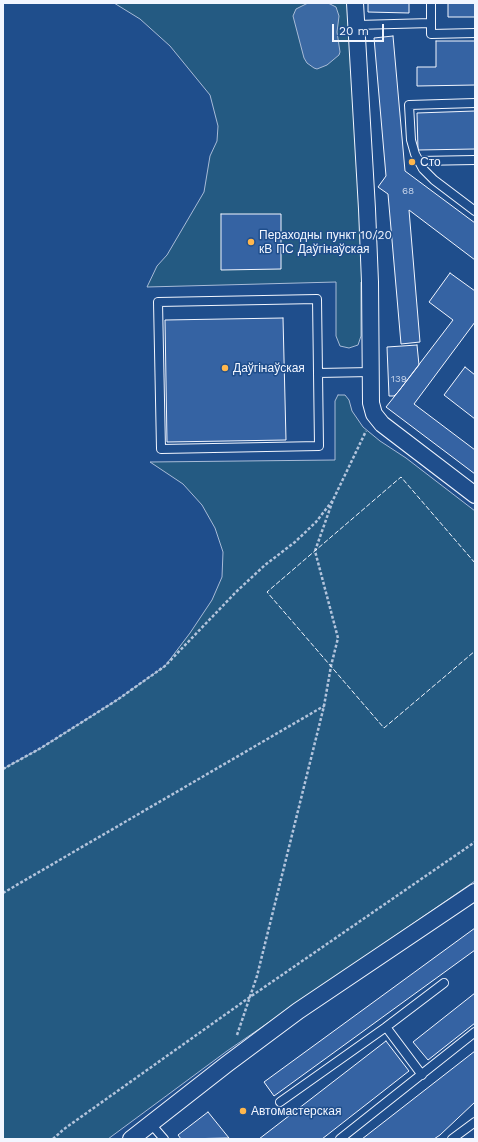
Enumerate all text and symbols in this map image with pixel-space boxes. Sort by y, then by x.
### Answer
scale bar [334,16,386,42]
text: 20 m [339,24,369,38]
place label: Сто [420,155,441,169]
marker: Сто [407,157,417,167]
house number: 68 [402,185,414,197]
place label: Пераходны пункт 10/20 кВ ПС Даўгінаўская [259,228,392,256]
marker: Пераходны пункт 10/20 кВ ПС Даўгінаўская [246,237,256,247]
place label: Даўгінаўская [233,361,305,375]
marker: Даўгінаўская [220,363,230,373]
house number: 139 [391,373,407,385]
place label: Автомастерская [251,1104,341,1118]
marker: Автомастерская [238,1106,248,1116]

